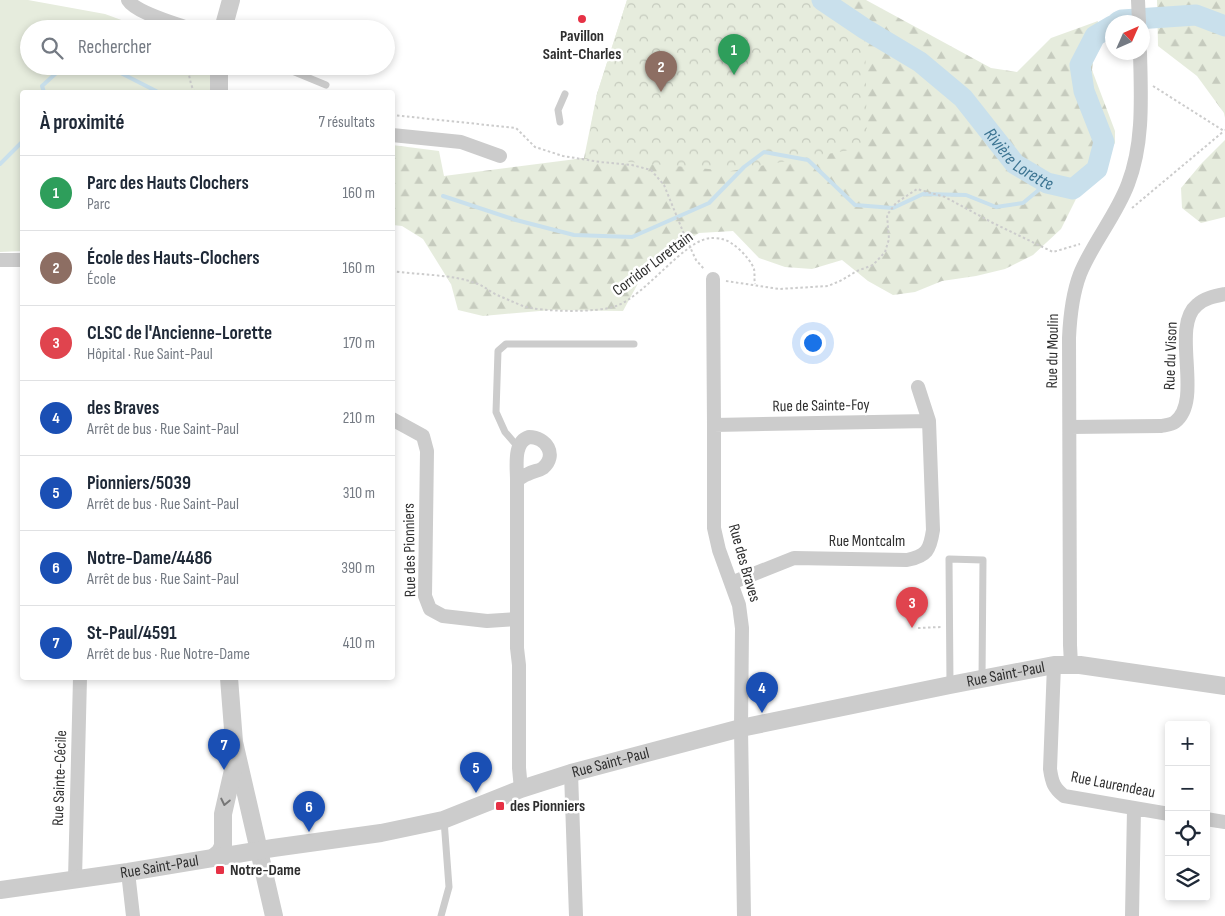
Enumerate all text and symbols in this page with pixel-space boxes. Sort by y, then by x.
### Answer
marker: Pavillon Saint-Charles [576,13,588,25]
north arrow [1105,15,1150,60]
search box [20,20,395,75]
place label: Pavillon Saint-Charles [543,27,621,64]
icon: search [38,34,66,62]
pin: 1 [718,34,750,75]
text: Rechercher [78,36,152,59]
pin: 2 [645,51,677,92]
text: À proximité [40,110,125,135]
text: 7 résultats [318,113,375,132]
water label: Rivière Lorette [980,123,1055,195]
text: Parc des Hauts Clochers [87,172,249,195]
text: 1 [53,184,59,203]
text: 160 m [342,184,375,203]
text: Parc [87,195,110,214]
street label: Corridor Lorettain [609,228,697,300]
text: École des Hauts-Clochers [87,247,260,270]
text: 2 [52,259,60,278]
text: 160 m [342,259,375,278]
text: École [87,270,116,289]
street label: Rue du Moulin [1043,313,1063,389]
text: CLSC de l'Ancienne-Lorette [87,322,272,345]
street label: Rue du Vison [1160,322,1182,390]
your location [800,330,826,356]
text: 3 [52,334,60,353]
text: 170 m [343,334,375,353]
text: Hôpital · Rue Saint-Paul [87,345,213,364]
street label: Rue de Sainte-Foy [772,396,870,416]
text: des Braves [87,397,159,420]
text: 4 [52,409,60,428]
text: 210 m [343,409,375,428]
text: Arrêt de bus · Rue Saint-Paul [87,420,239,439]
text: Pionniers/5039 [87,472,191,495]
text: 5 [52,484,60,503]
text: 310 m [343,484,375,503]
text: Arrêt de bus · Rue Saint-Paul [87,495,239,514]
street label: Rue des Pionniers [400,503,420,597]
street label: Rue des Braves [724,522,764,604]
street label: Rue Montcalm [829,532,905,551]
text: Notre-Dame/4486 [87,547,212,570]
text: 6 [52,559,60,578]
text: 390 m [341,559,375,578]
text: Arrêt de bus · Rue Saint-Paul [87,570,239,589]
pin: 3 [896,587,928,628]
text: St-Paul/4591 [87,622,177,645]
text: 7 [53,634,59,653]
text: 410 m [343,634,375,653]
text: Arrêt de bus · Rue Notre-Dame [87,645,250,664]
street label: Rue Saint-Paul [965,657,1046,691]
pin: 4 [746,672,778,713]
map controls [1165,721,1210,901]
button: + [1165,721,1210,766]
pin: 7 [208,729,240,770]
street label: Rue Sainte-Cécile [49,730,71,826]
street label: Rue Saint-Paul [570,743,651,782]
pin: 5 [460,752,492,793]
button: − [1165,766,1210,811]
street label: Rue Laurendeau [1069,768,1157,802]
pin: 6 [293,791,325,832]
one-way arrow [220,797,231,806]
place label: des Pionniers [510,797,585,816]
marker: des Pionniers [494,800,506,812]
button: locate [1165,811,1210,856]
street label: Rue Saint-Paul [119,851,200,883]
button: layers [1165,856,1210,901]
place label: Notre-Dame [230,861,301,880]
marker: Notre-Dame [214,864,226,876]

